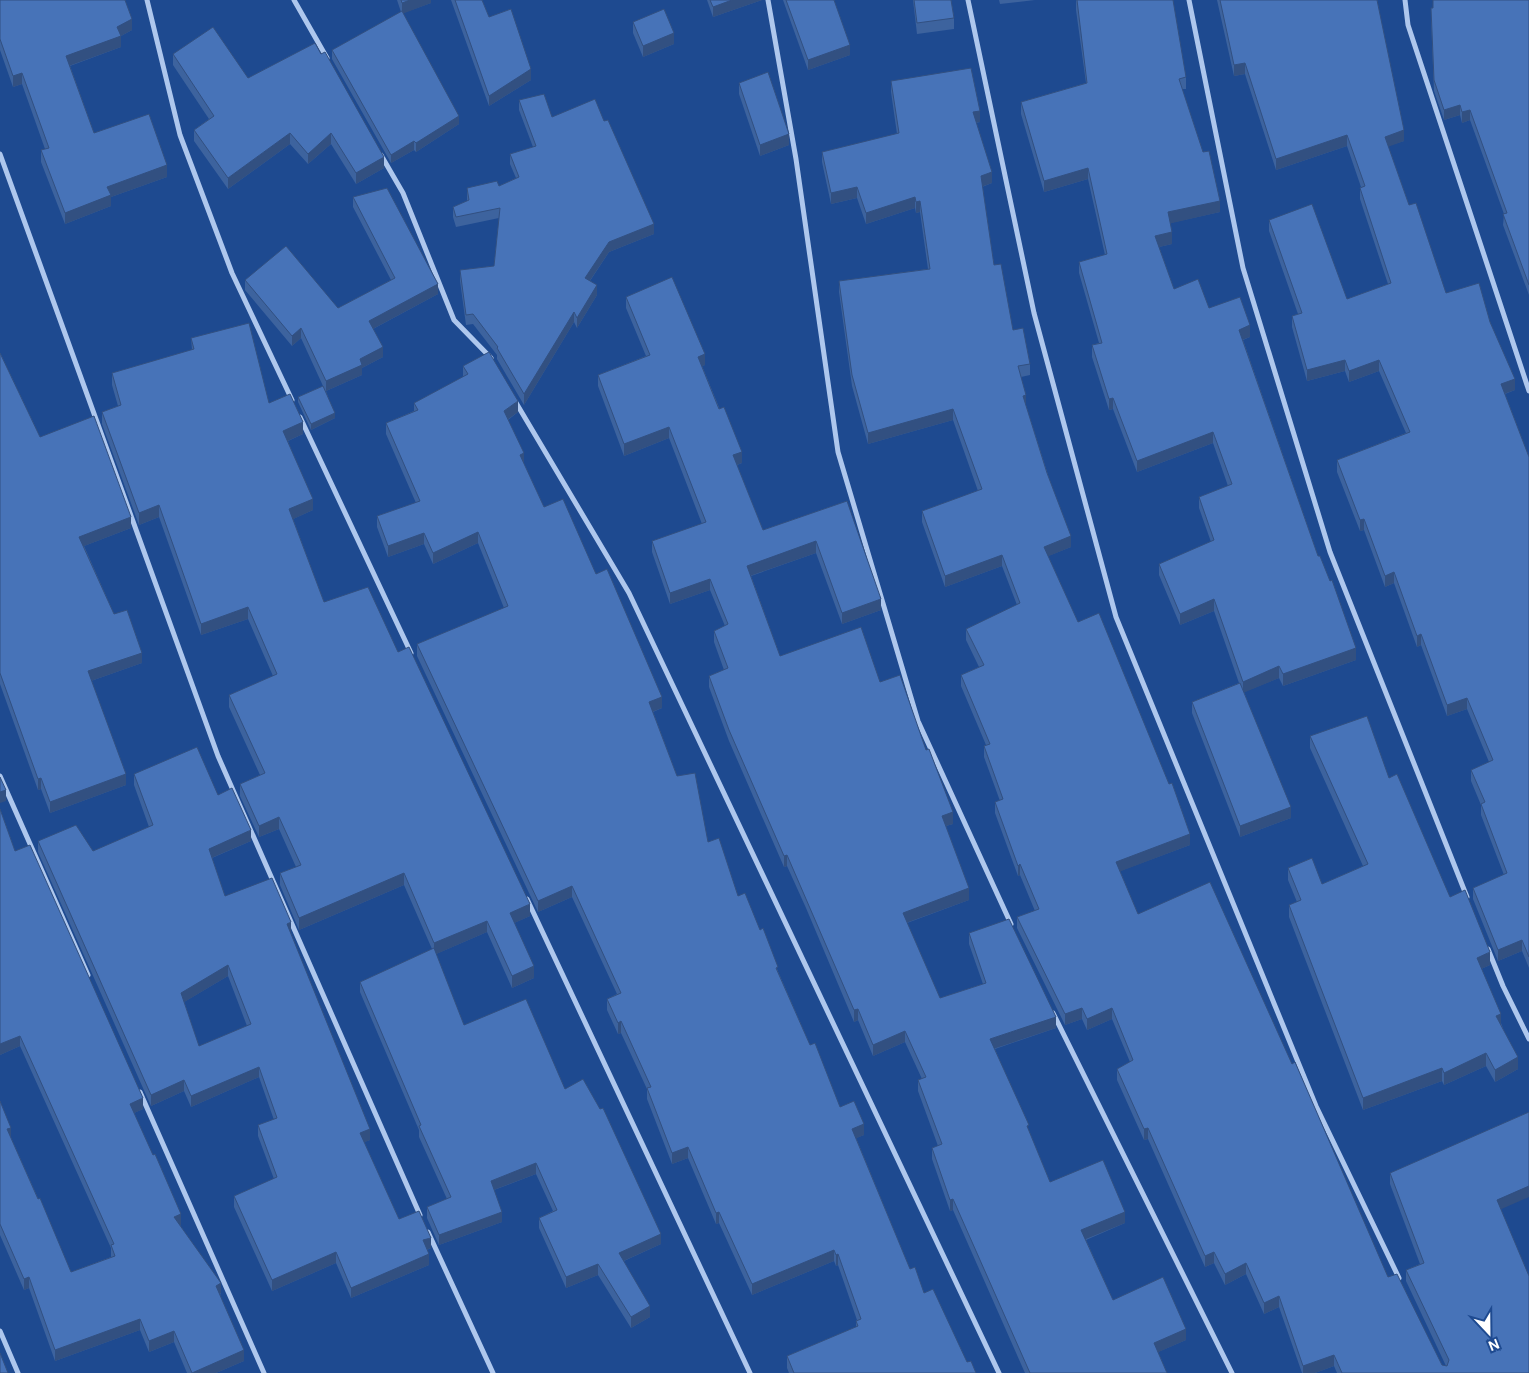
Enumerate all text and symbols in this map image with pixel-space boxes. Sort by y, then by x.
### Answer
north arrow [1464,1308,1514,1358]
text: N [1486,1335,1502,1355]

